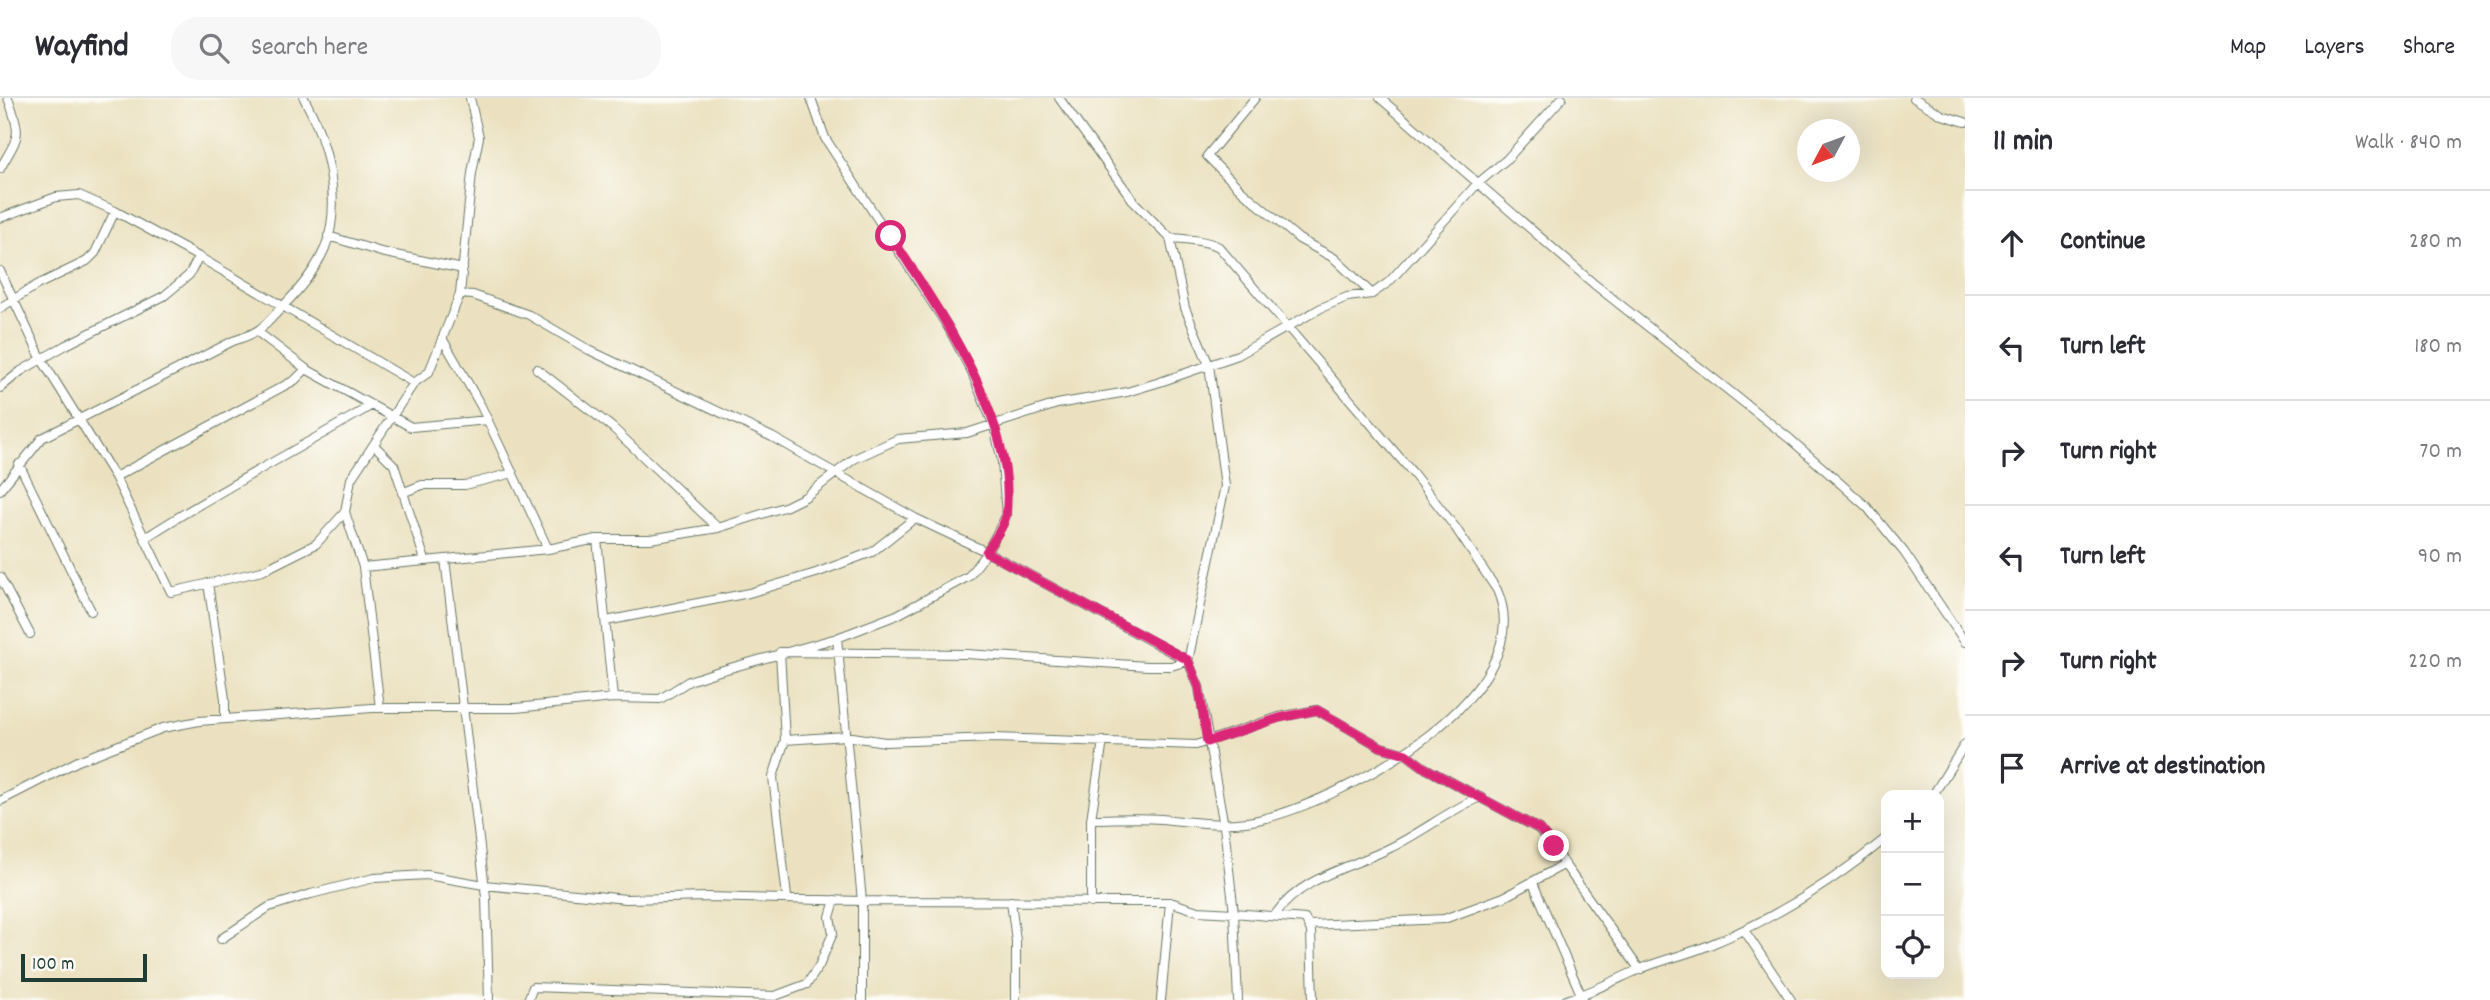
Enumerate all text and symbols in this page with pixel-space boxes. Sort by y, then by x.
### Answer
search box [171,17,661,80]
text: Wayfind [35,25,129,72]
icon: search [195,29,233,67]
text: Search here [251,30,368,67]
text: Map [2230,31,2266,65]
text: Layers [2304,31,2365,65]
text: Share [2403,31,2455,65]
north arrow [1797,119,1860,182]
text: 11 min [1993,122,2053,165]
text: Walk · 840 m [2355,127,2462,160]
route start [875,220,906,251]
icon: ahead [1993,224,2031,262]
text: Continue [2060,224,2145,261]
text: 280 m [2409,226,2462,259]
icon: left [1993,329,2031,367]
text: Turn left [2060,329,2146,366]
text: 180 m [2414,331,2462,364]
icon: right [1993,434,2031,472]
text: Turn right [2060,434,2157,471]
text: 70 m [2420,436,2462,469]
icon: left [1993,539,2031,577]
text: Turn left [2060,539,2146,576]
text: 90 m [2418,541,2462,574]
icon: right [1993,644,2031,682]
text: Turn right [2060,644,2157,681]
text: 220 m [2408,646,2462,679]
icon: arrive [1993,749,2031,787]
text: Arrive at destination [2060,749,2265,786]
map controls [1881,790,1944,979]
button: + [1881,790,1944,853]
route end [1538,830,1569,861]
button: − [1881,853,1944,916]
button: locate [1881,916,1944,979]
scale bar [21,951,147,983]
text: 100 m [32,952,74,979]

